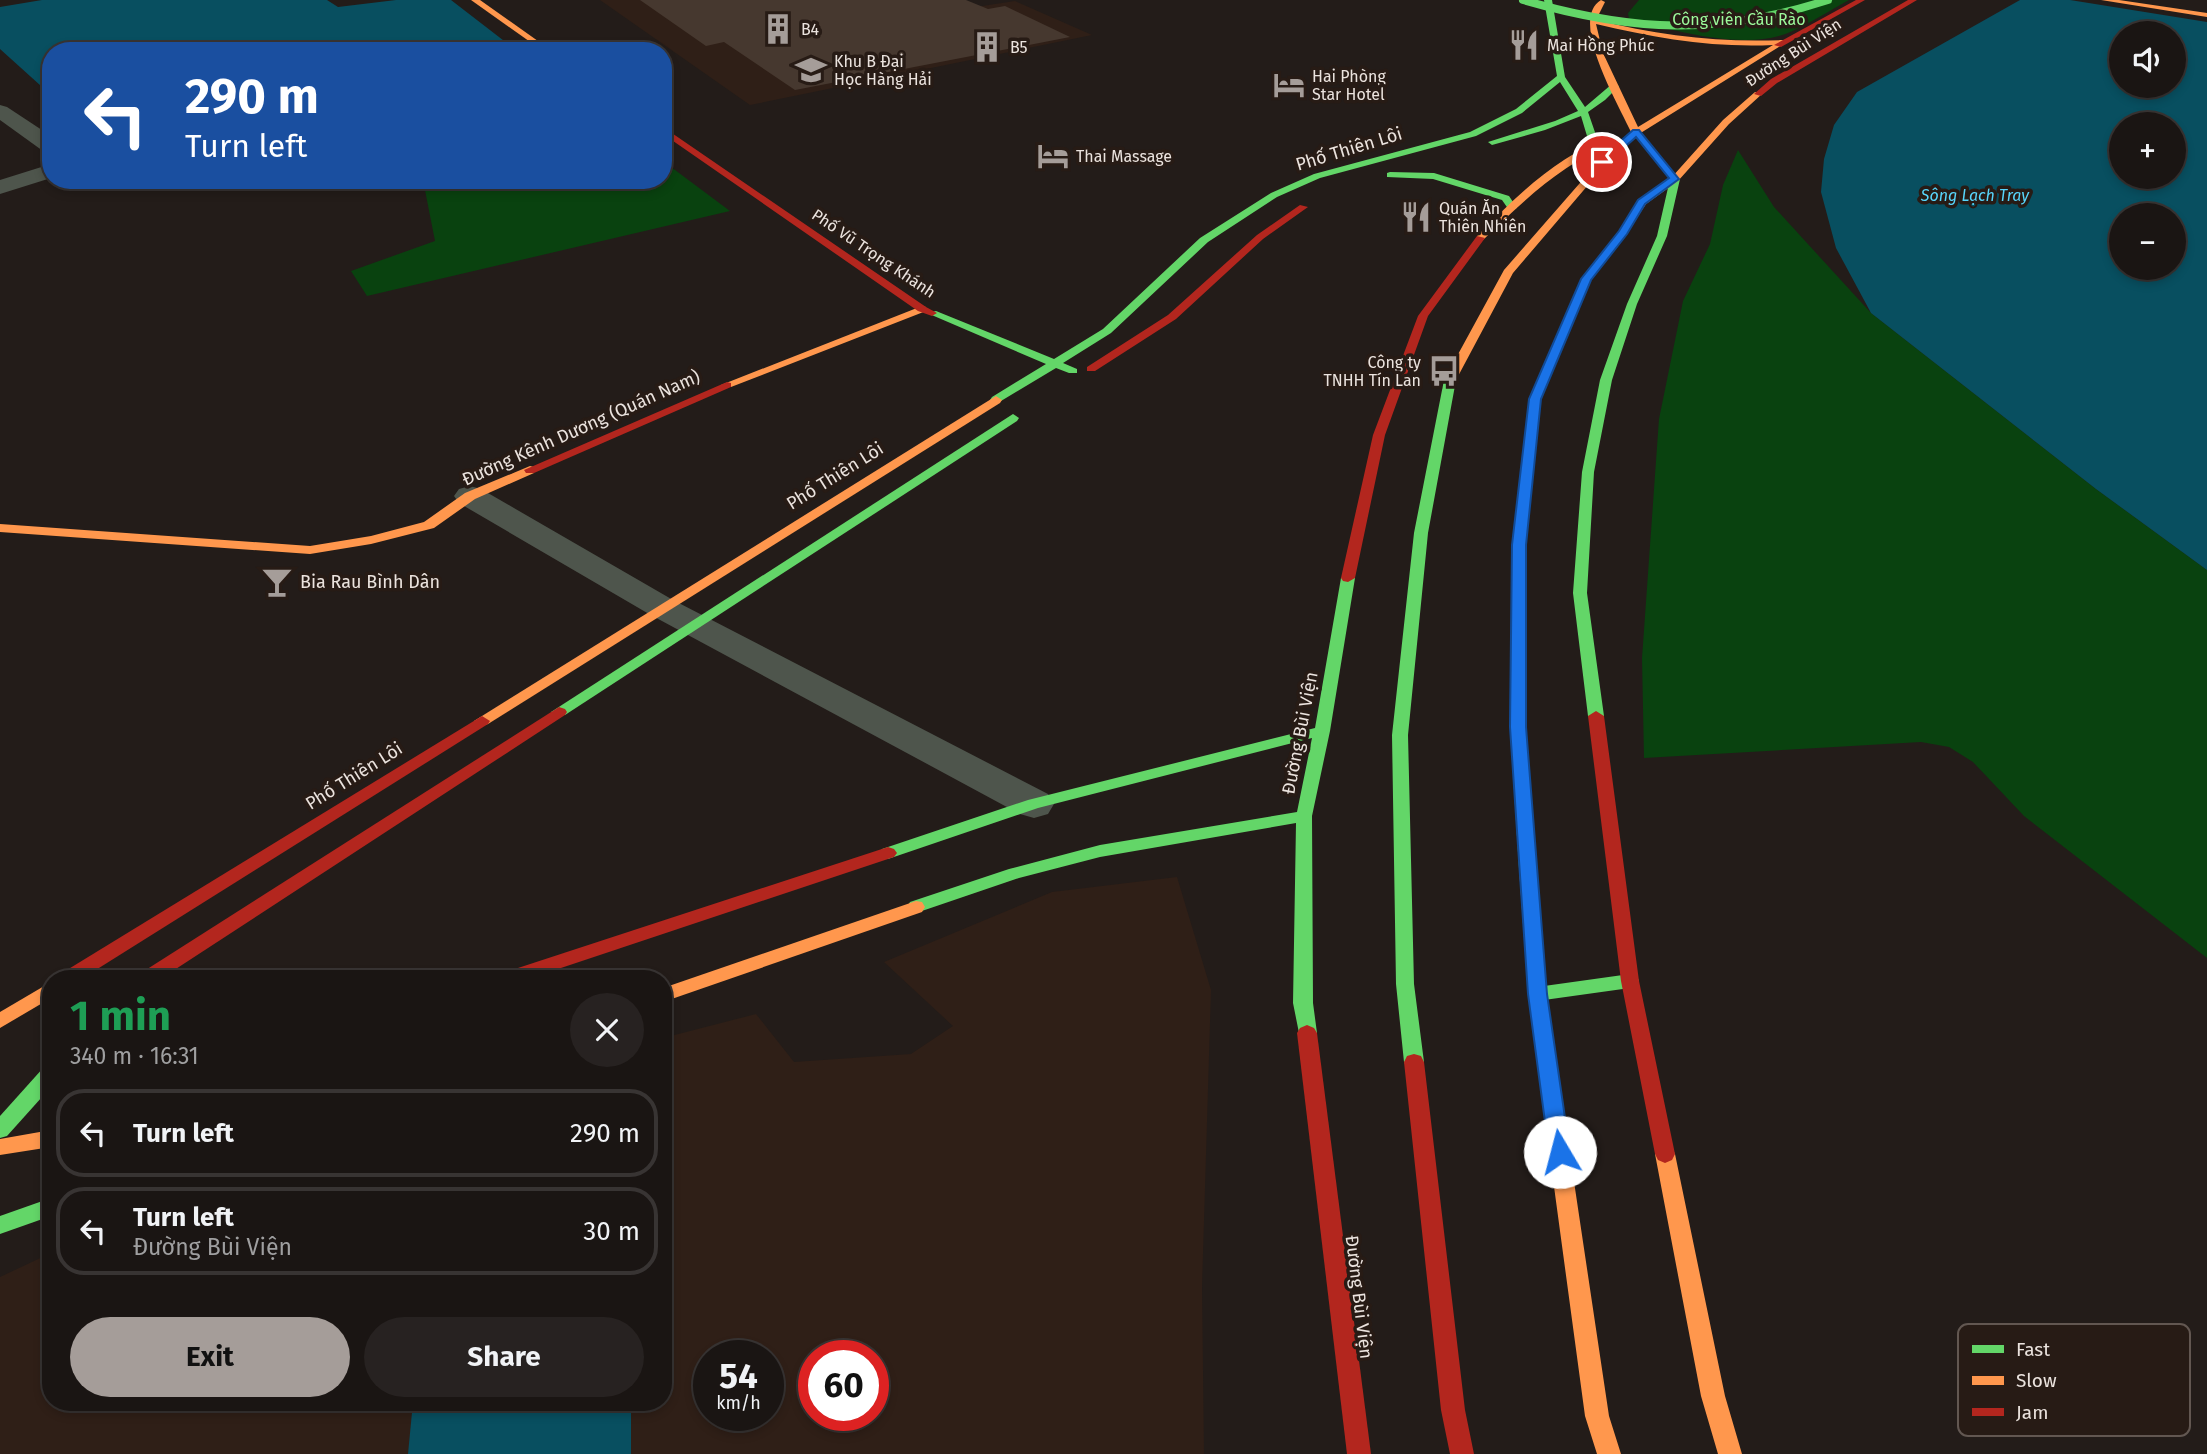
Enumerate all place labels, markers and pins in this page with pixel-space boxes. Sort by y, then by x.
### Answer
building icon: B4 [761,12,795,46]
place label: B4 [801,20,820,39]
restaurant icon: Mai Hồng Phúc [1507,28,1541,62]
building icon: B5 [970,30,1004,64]
place label: Mai Hồng Phúc [1547,35,1655,55]
place label: B5 [1010,38,1028,57]
place label: Khu B Đại Học Hàng Hải [834,52,932,89]
school or university icon: Khu B Đại Học Hàng Hải [794,53,828,87]
place label: Hai Phòng Star Hotel [1312,67,1386,104]
hotel icon: Hai Phòng Star Hotel [1272,68,1306,102]
pin [1572,132,1632,192]
hotel icon: Thai Massage [1036,139,1070,173]
place label: Thai Massage [1076,147,1172,166]
place label: Quán Ăn Thiên Nhiên [1439,198,1526,236]
restaurant icon: Quán Ăn Thiên Nhiên [1399,200,1433,234]
place label: Công ty TNHH Tín Lan [1324,353,1421,390]
bus stop icon: Công ty TNHH Tín Lan [1427,354,1461,388]
bar icon: Bia Rau Bình Dân [260,565,294,599]
place label: Bia Rau Bình Dân [300,571,440,593]

